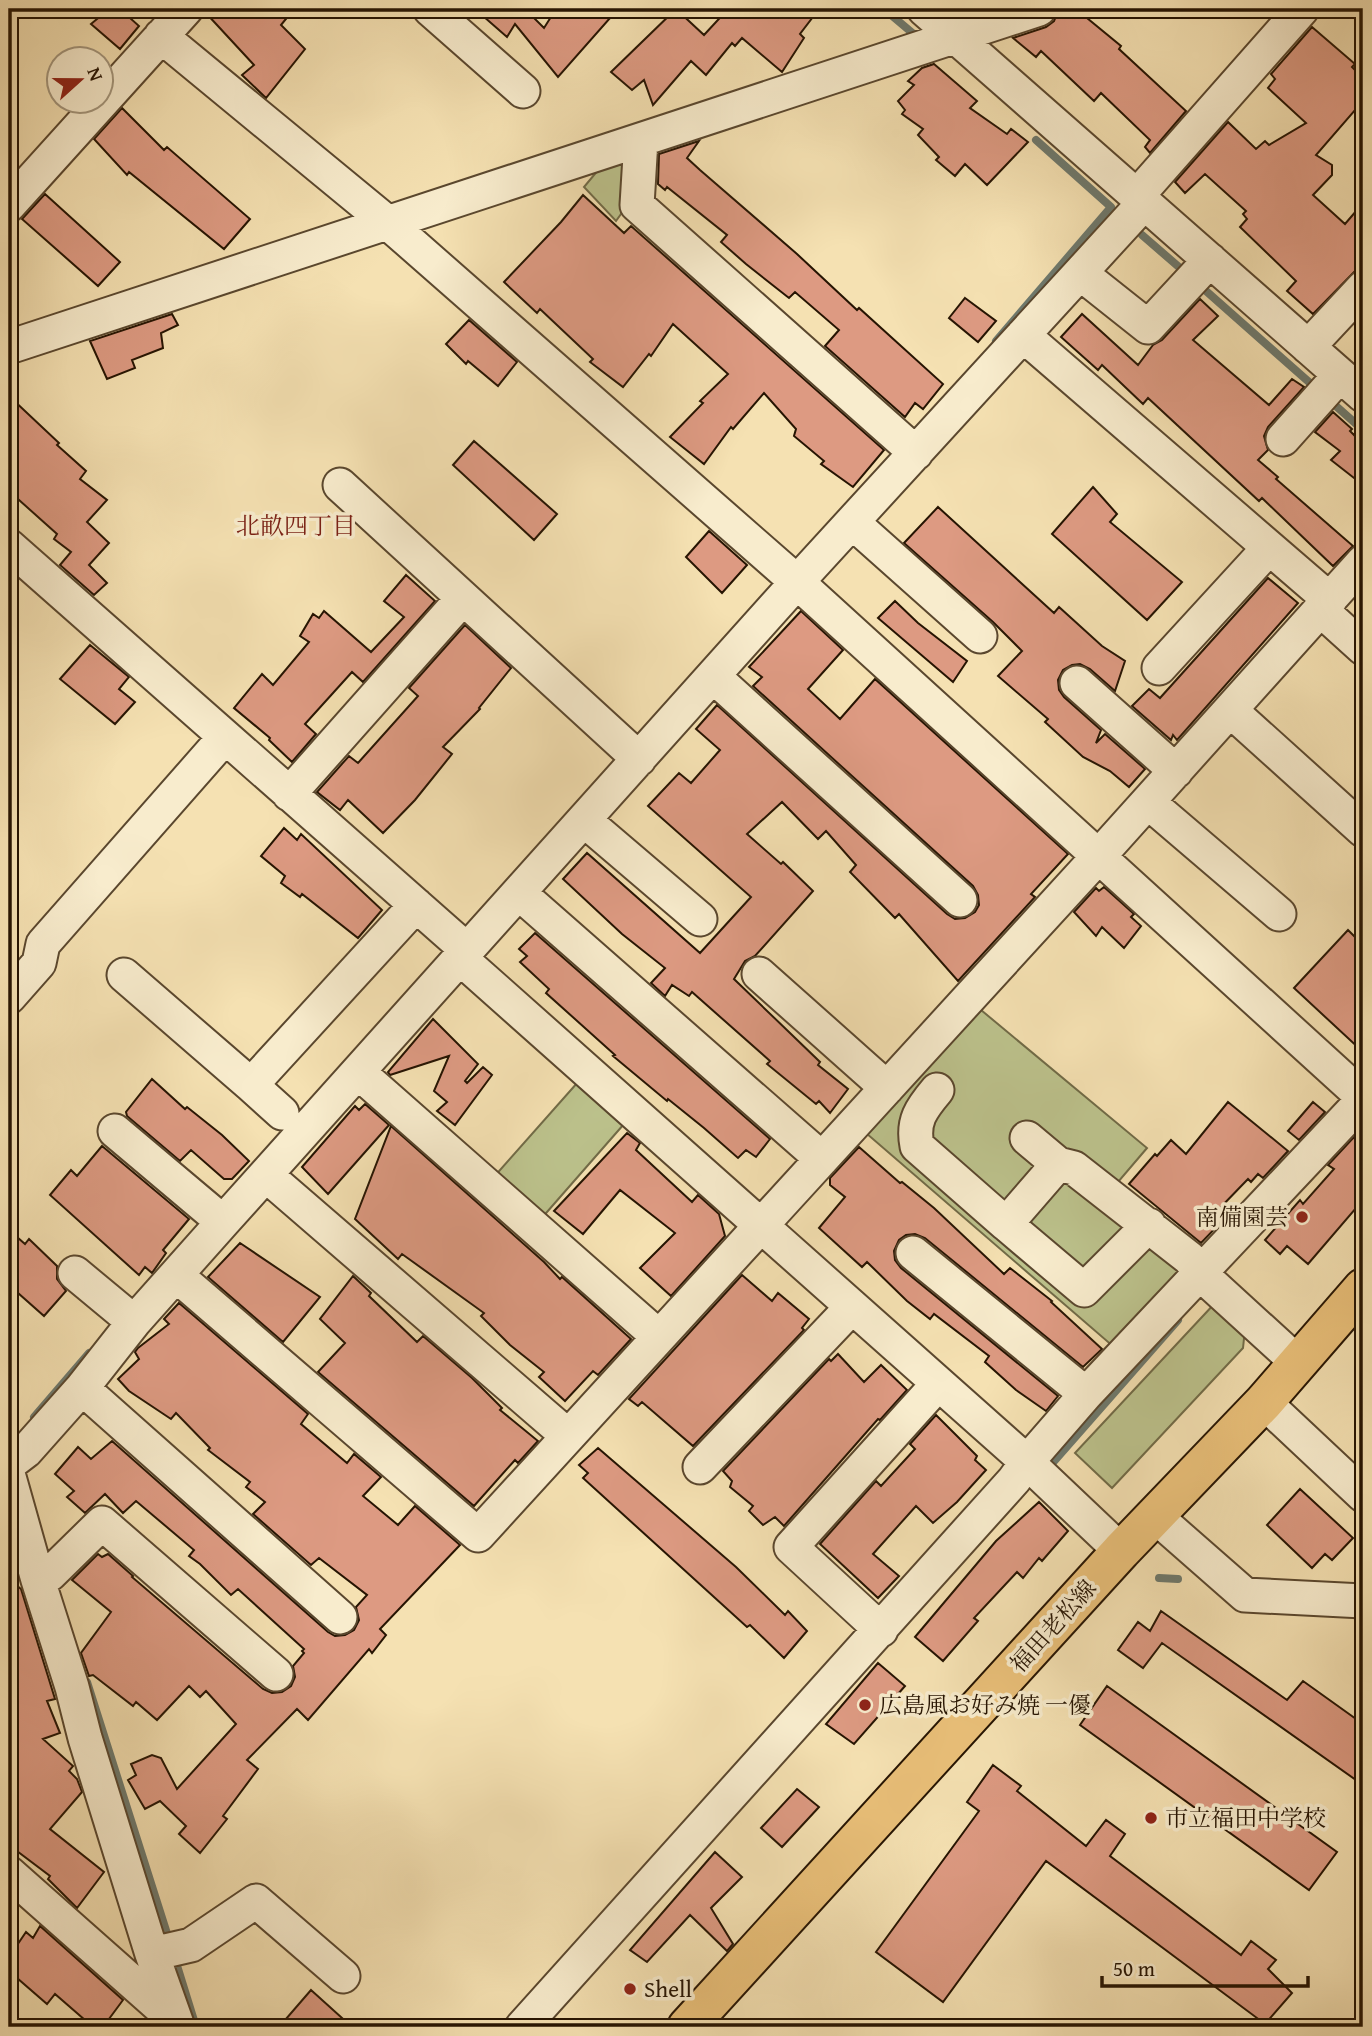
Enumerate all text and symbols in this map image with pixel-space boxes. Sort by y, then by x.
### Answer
north arrow [46,46,116,116]
text: N [81,63,111,85]
district label: 北畝四丁目 [236,508,356,543]
place label: 南備園芸 [1196,1200,1288,1233]
marker: 南備園芸 [1294,1209,1310,1225]
street label: 福田老松線 [1002,1572,1103,1679]
place label: 広島風お好み焼 一優 [879,1688,1091,1721]
marker: 広島風お好み焼 一優 [857,1697,873,1713]
place label: 市立福田中学校 [1165,1801,1326,1834]
marker: 市立福田中学校 [1143,1810,1159,1826]
scale bar [1102,1945,1309,1989]
text: 50 m [1113,1953,1155,1984]
place label: Shell [644,1972,692,2005]
marker: Shell [622,1981,638,1997]

